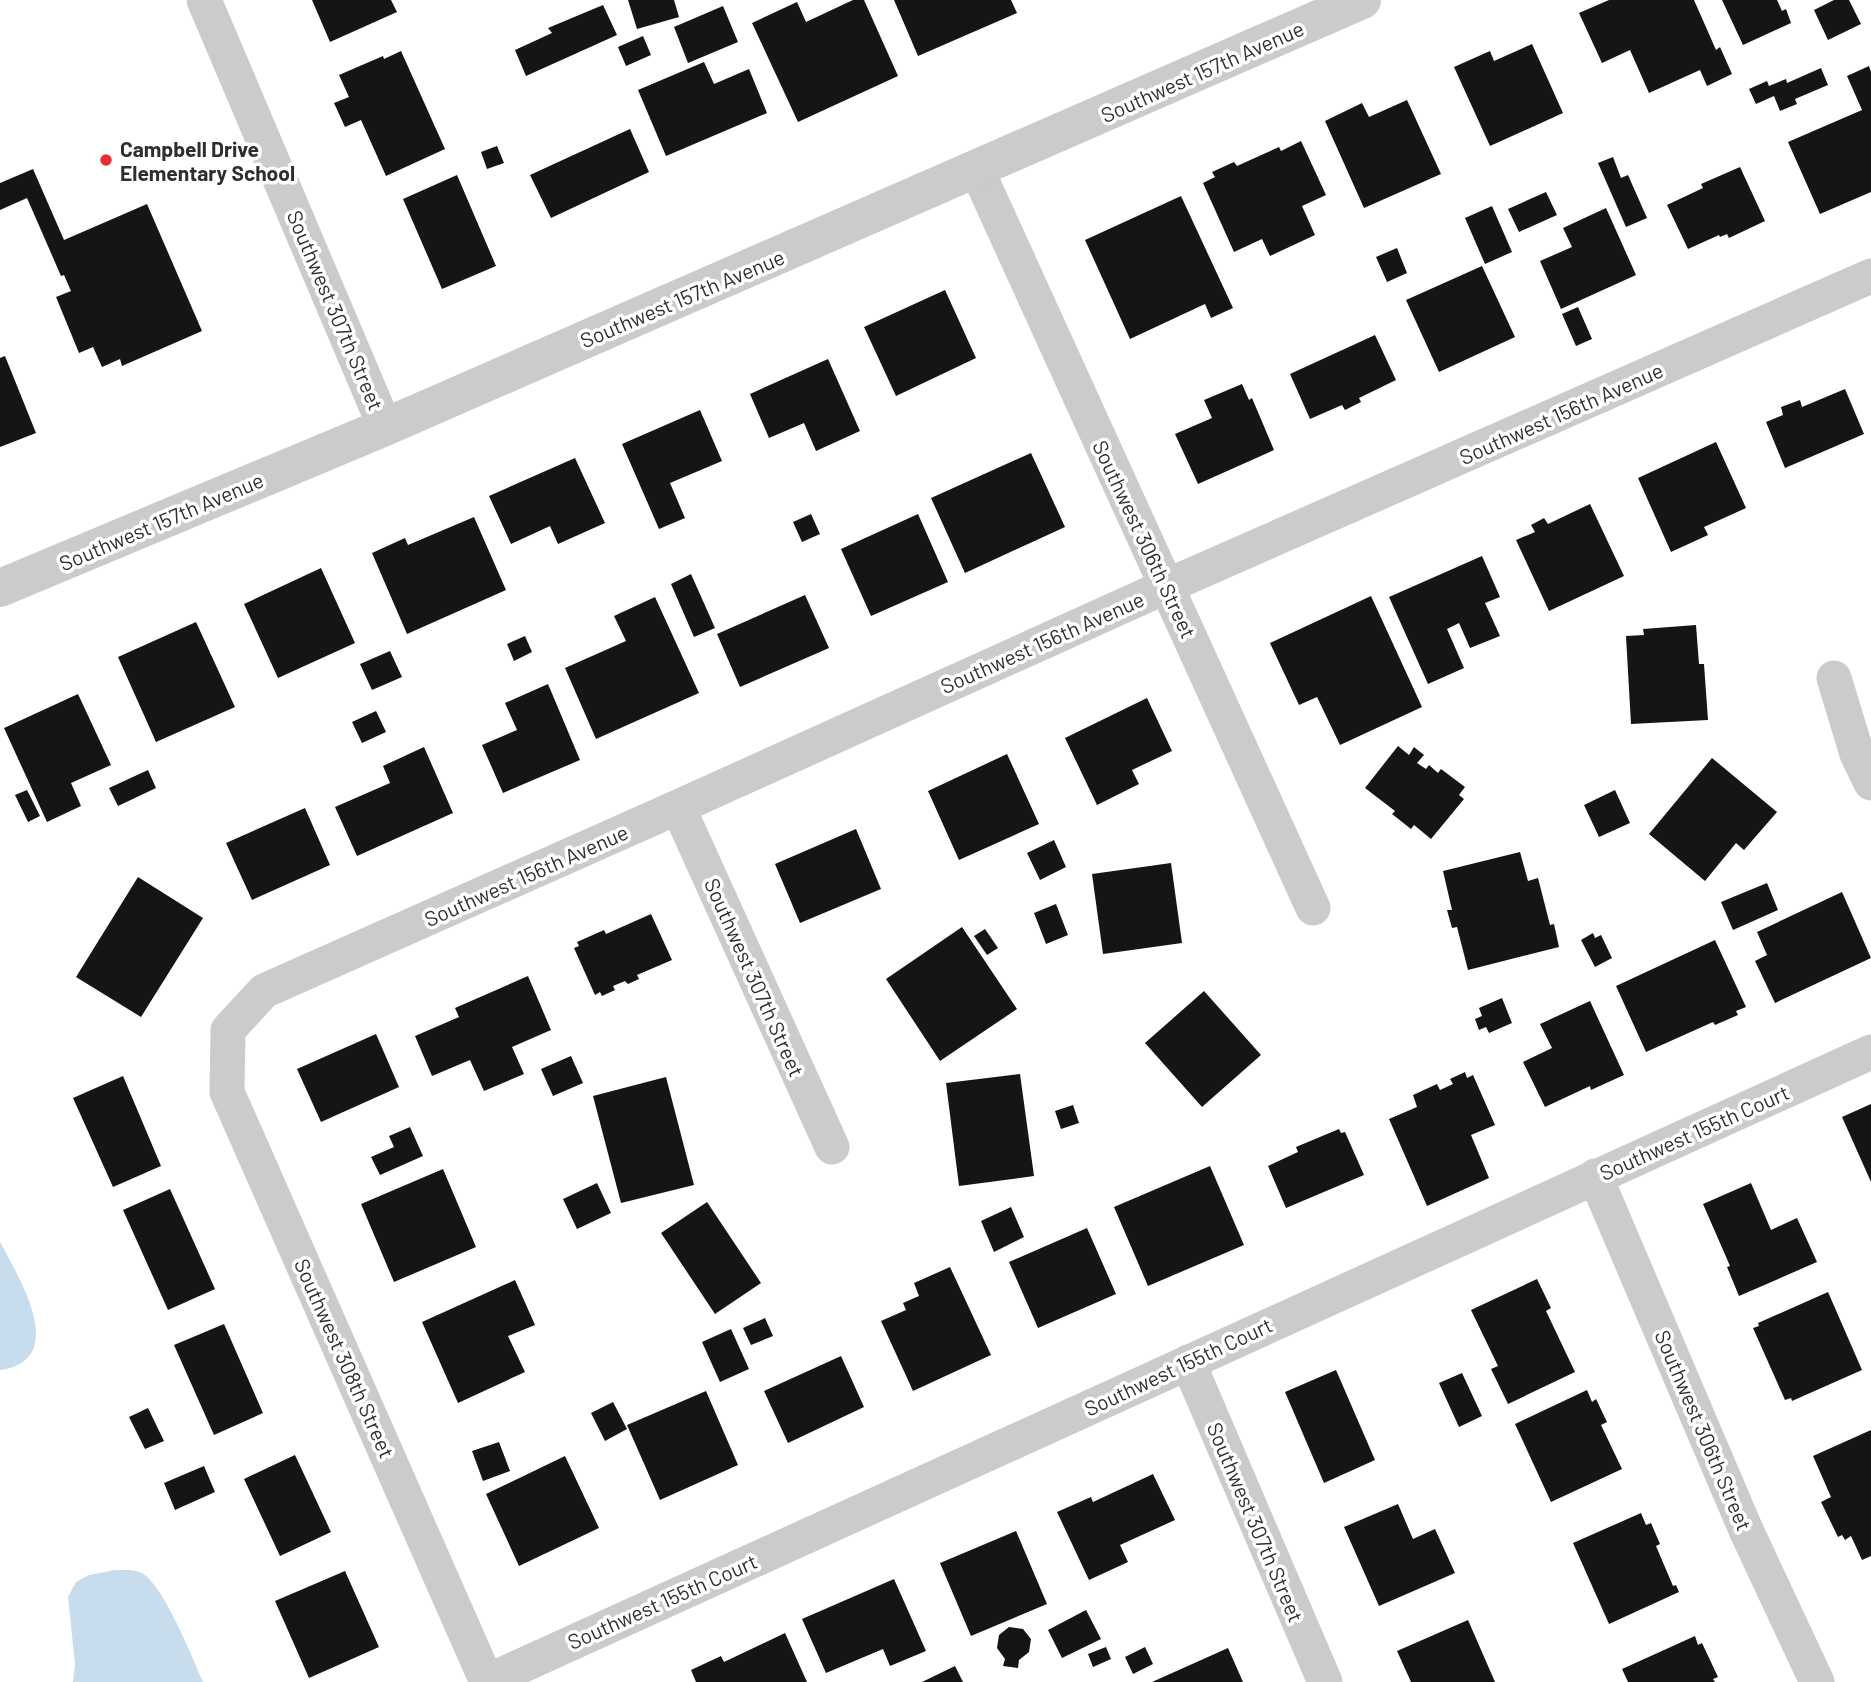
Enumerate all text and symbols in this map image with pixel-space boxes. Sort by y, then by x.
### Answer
street label: Southwest 157th Avenue [1097,15,1307,127]
place label: Campbell Drive Elementary School [120,136,295,185]
marker: Campbell Drive Elementary School [98,152,114,168]
street label: Southwest 307th Street [283,206,389,414]
street label: Southwest 157th Avenue [576,244,788,352]
street label: Southwest 156th Avenue [1455,357,1667,469]
street label: Southwest 306th Street [1088,436,1202,642]
street label: Southwest 157th Avenue [55,467,267,575]
street label: Southwest 156th Avenue [936,586,1148,698]
street label: Southwest 156th Avenue [420,819,632,931]
street label: Southwest 307th Street [700,874,810,1080]
street label: Southwest 155th Court [1595,1079,1793,1185]
street label: Southwest 308th Street [290,1254,400,1462]
street label: Southwest 155th Court [1080,1311,1276,1421]
street label: Southwest 306th Street [1650,1326,1758,1534]
street label: Southwest 307th Street [1203,1418,1309,1626]
street label: Southwest 155th Court [563,1548,761,1654]

